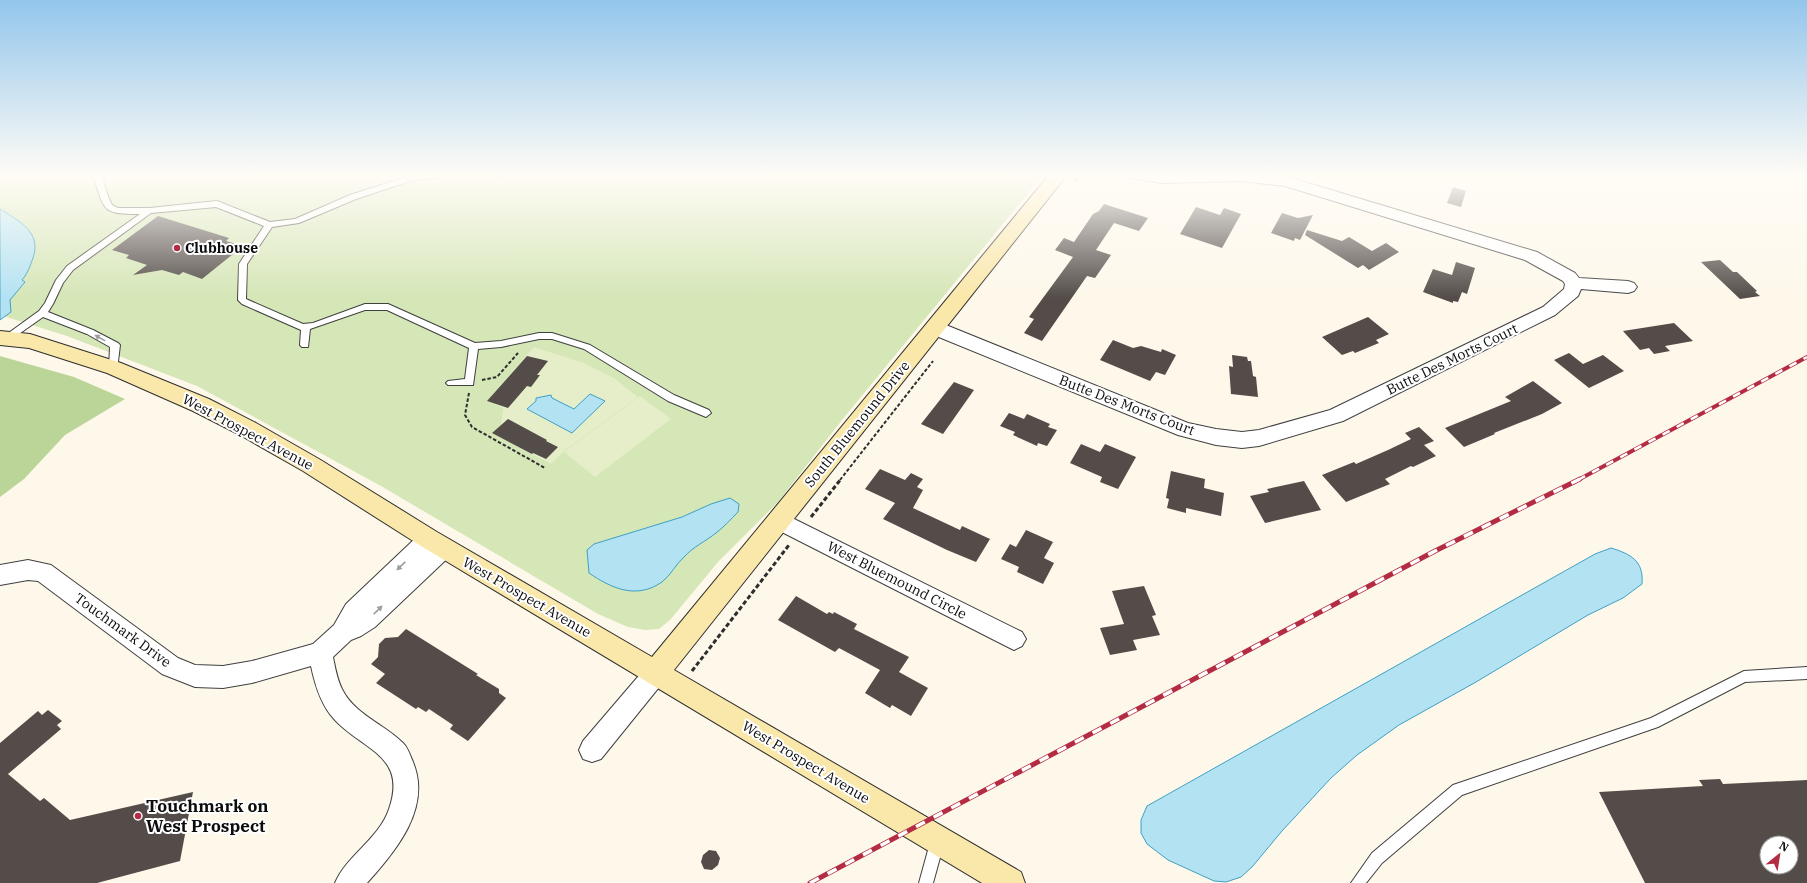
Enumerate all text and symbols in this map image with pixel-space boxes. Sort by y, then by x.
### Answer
place label: Clubhouse [185,239,258,257]
marker: Clubhouse [172,243,182,253]
street label: Butte Des Morts Court [1383,319,1521,399]
one-way arrow [95,334,106,341]
street label: South Bluemound Drive [800,357,914,491]
street label: Butte Des Morts Court [1056,371,1198,439]
street label: West Prospect Avenue [179,390,317,474]
street label: West Bluemound Circle [824,537,970,623]
street label: West Prospect Avenue [459,553,595,641]
one-way arrow [396,561,405,570]
street label: Touchmark Drive [71,589,175,671]
one-way arrow [373,605,383,615]
street label: West Prospect Avenue [739,717,873,807]
place label: Touchmark on West Prospect [146,795,269,837]
marker: Touchmark on West Prospect [133,811,143,821]
north arrow [1759,835,1799,875]
text: N [1777,838,1792,855]

